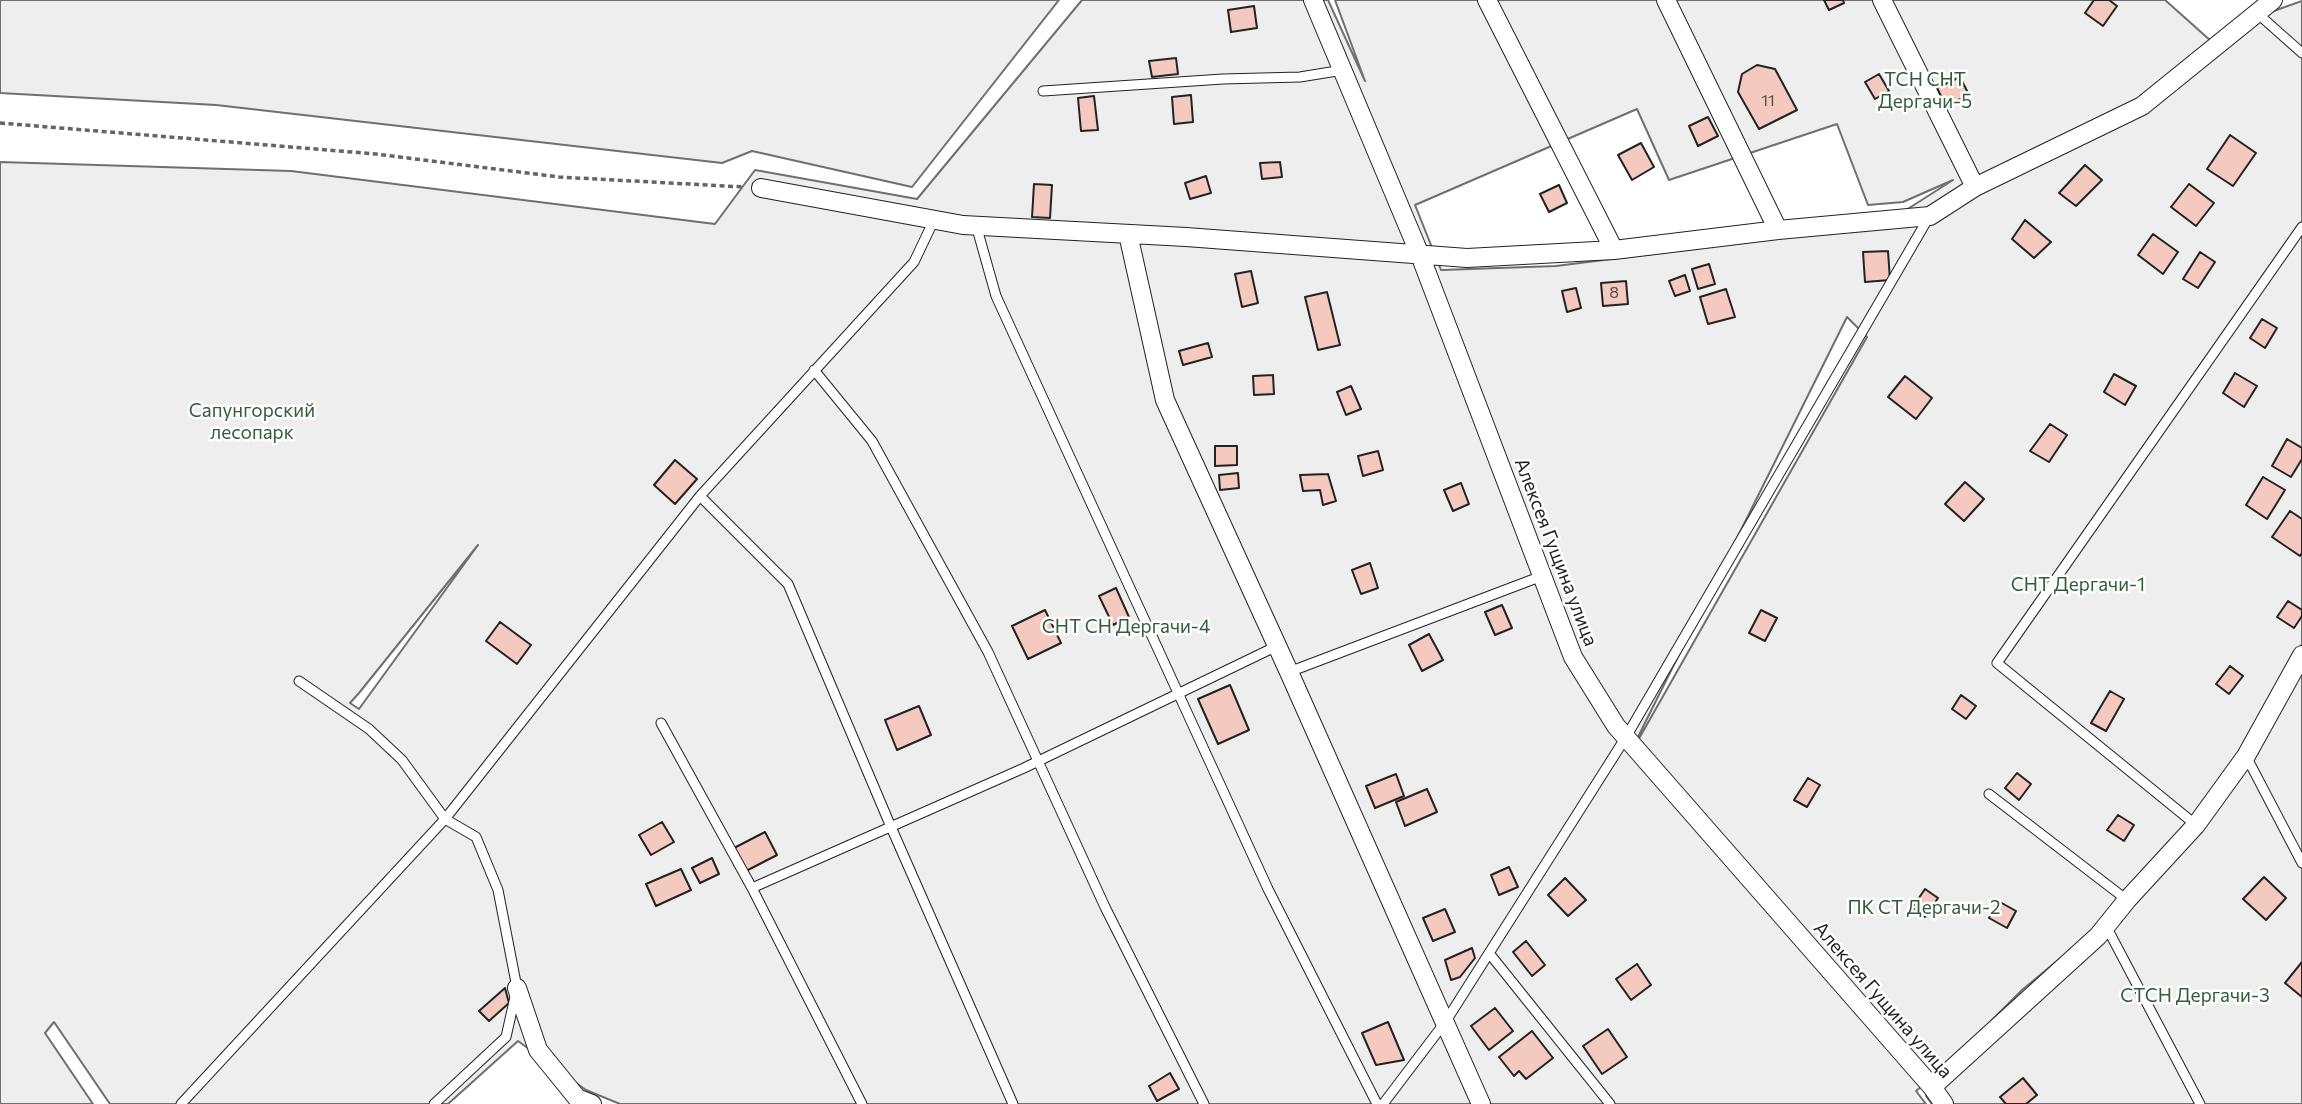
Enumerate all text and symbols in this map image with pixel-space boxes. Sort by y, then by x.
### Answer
park label: ТСН СНТ Дергачи-5 [1878,69,1972,113]
house number: 11 [1761,91,1775,111]
house number: 8 [1609,283,1619,303]
park label: Сапунгорский лесопарк [189,400,315,444]
street label: Алексея Гущина улица [1510,455,1602,649]
park label: СНТ Дергачи-1 [2011,574,2145,596]
park label: СНТ СН Дергачи-4 [1042,616,1210,638]
park label: ПК СТ Дергачи-2 [1847,897,2001,919]
street label: Алексея Гущина улица [1809,917,1957,1083]
park label: СТСН Дергачи-3 [2120,985,2270,1007]

